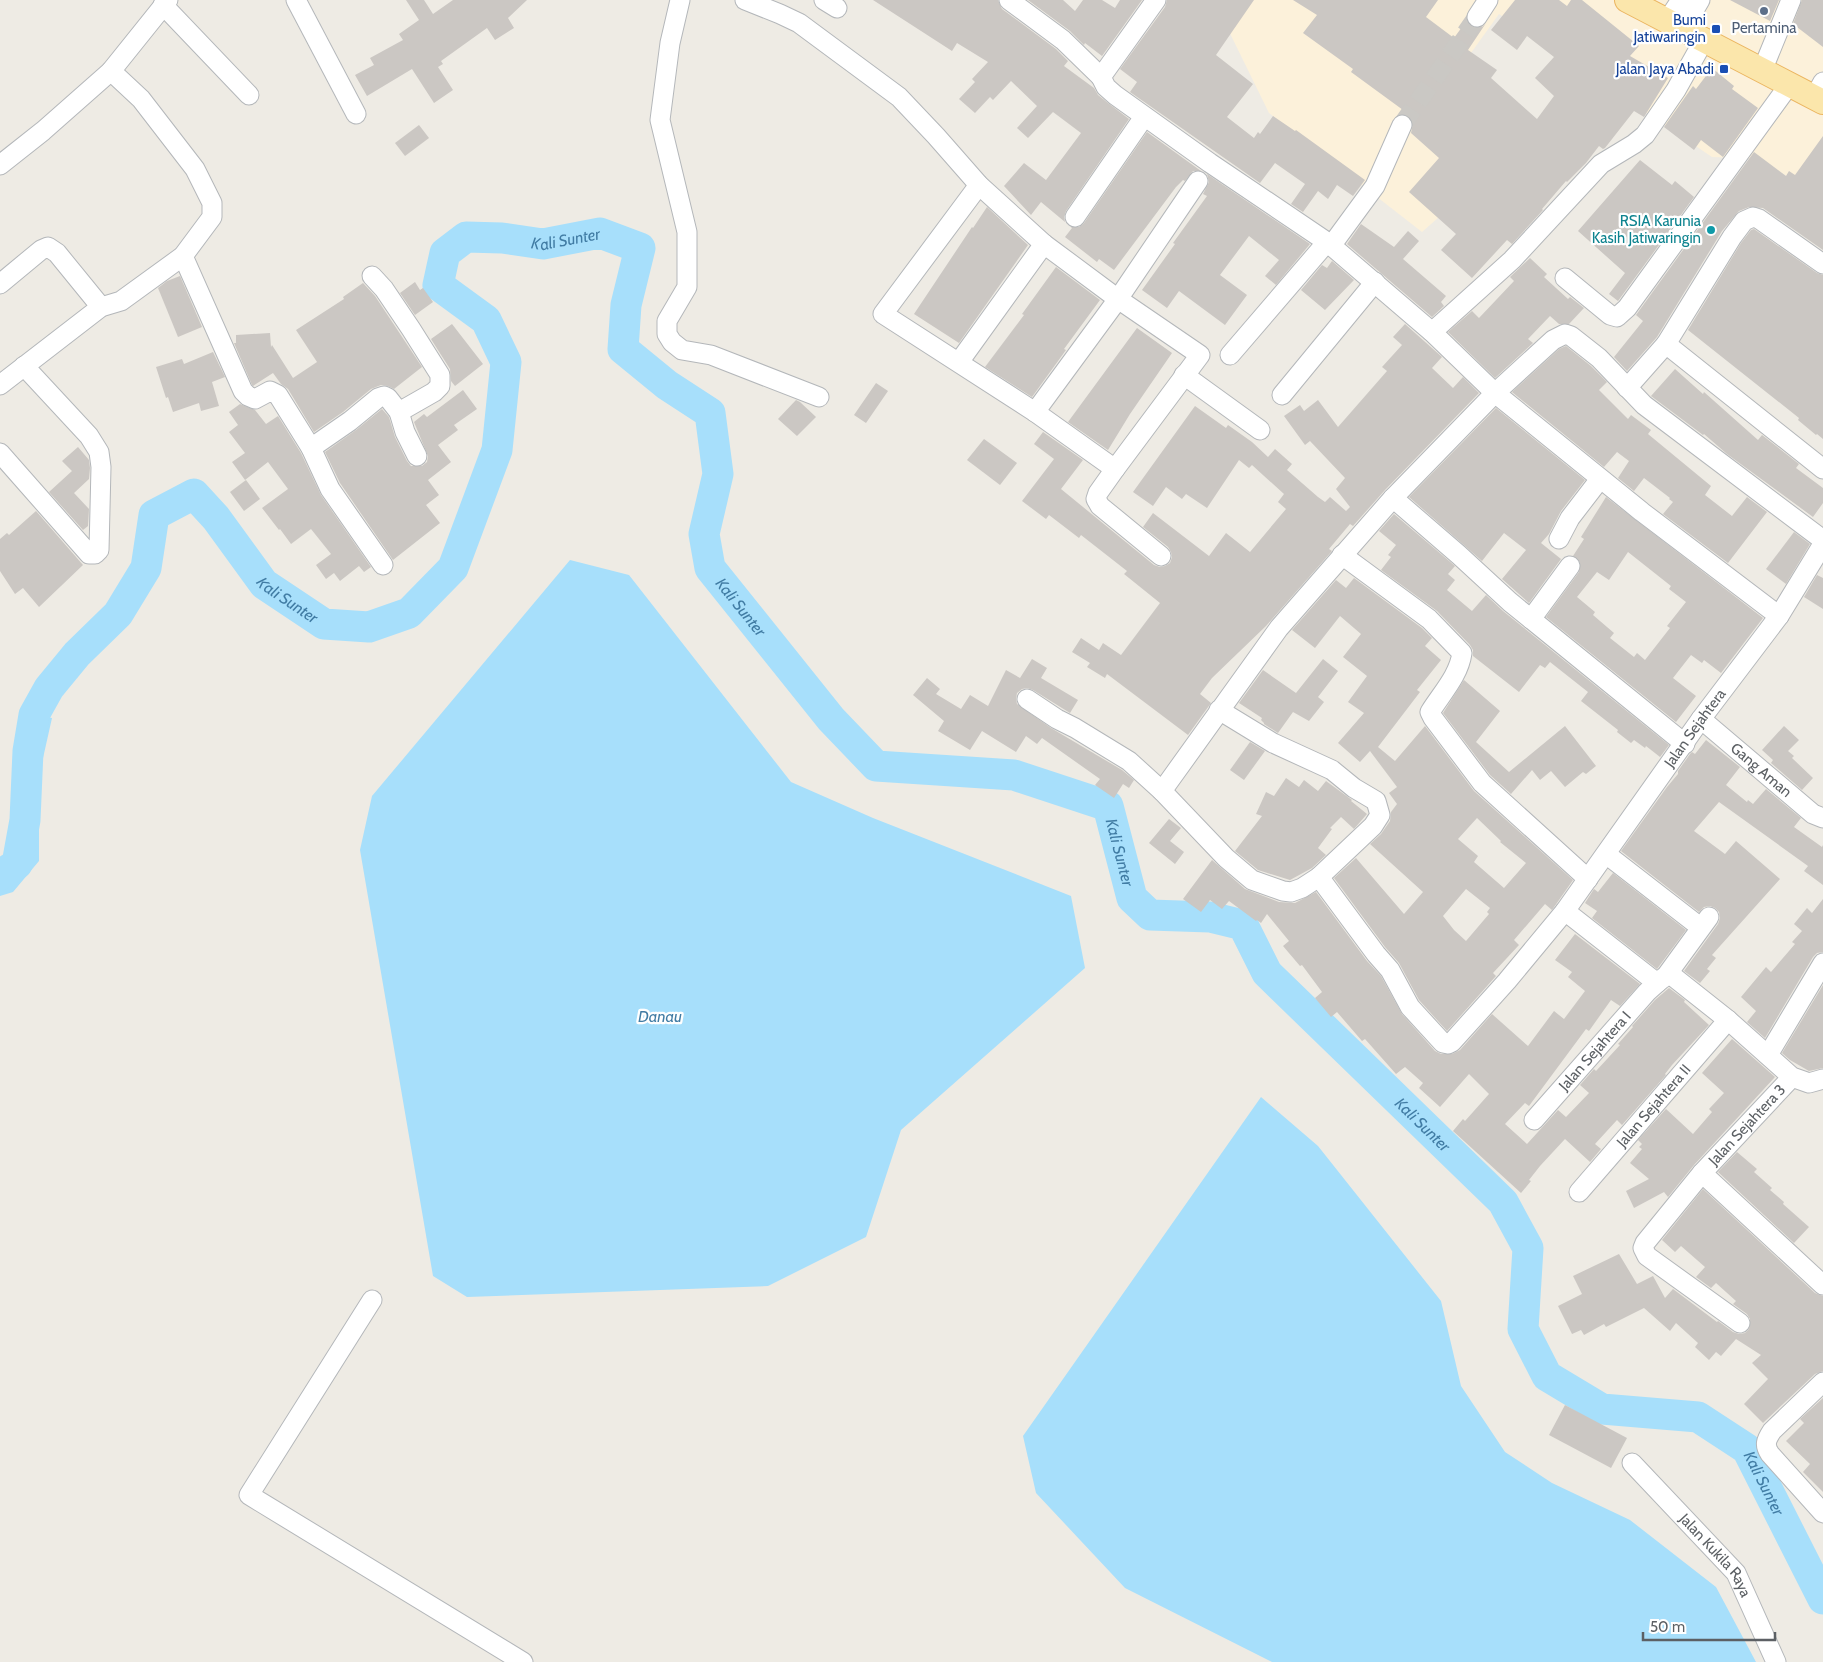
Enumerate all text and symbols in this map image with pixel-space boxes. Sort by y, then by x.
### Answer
marker: Pertamina [1758,5,1770,17]
place label: Bumi Jatiwaringin [1632,11,1706,46]
place label: Pertamina [1732,19,1797,37]
marker: Bumi Jatiwaringin [1710,23,1722,35]
place label: Jalan Jaya Abadi [1615,60,1714,78]
marker: Jalan Jaya Abadi [1718,63,1730,75]
place label: RSIA Karunia Kasih Jatiwaringin [1592,212,1702,247]
water label: Kali Sunter [530,224,603,254]
marker: RSIA Karunia Kasih Jatiwaringin [1705,224,1717,236]
water label: Kali Sunter [252,574,322,628]
water label: Kali Sunter [712,574,770,641]
street label: Jalan Sejahtera [1660,685,1730,772]
street label: Gang Aman [1727,739,1795,801]
water label: Kali Sunter [1102,816,1138,889]
water label: Danau [638,1007,682,1026]
street label: Jalan Sejahtera I [1554,1008,1635,1095]
street label: Jalan Sejahtera II [1612,1061,1694,1152]
street label: Jalan Sejahtera 3 [1704,1081,1789,1170]
water label: Kali Sunter [1391,1094,1455,1156]
water label: Kali Sunter [1740,1448,1788,1519]
street label: Jalan Kukila Raya [1675,1509,1755,1601]
scale bar [1643,1610,1776,1642]
text: 50 m [1650,1618,1685,1636]

